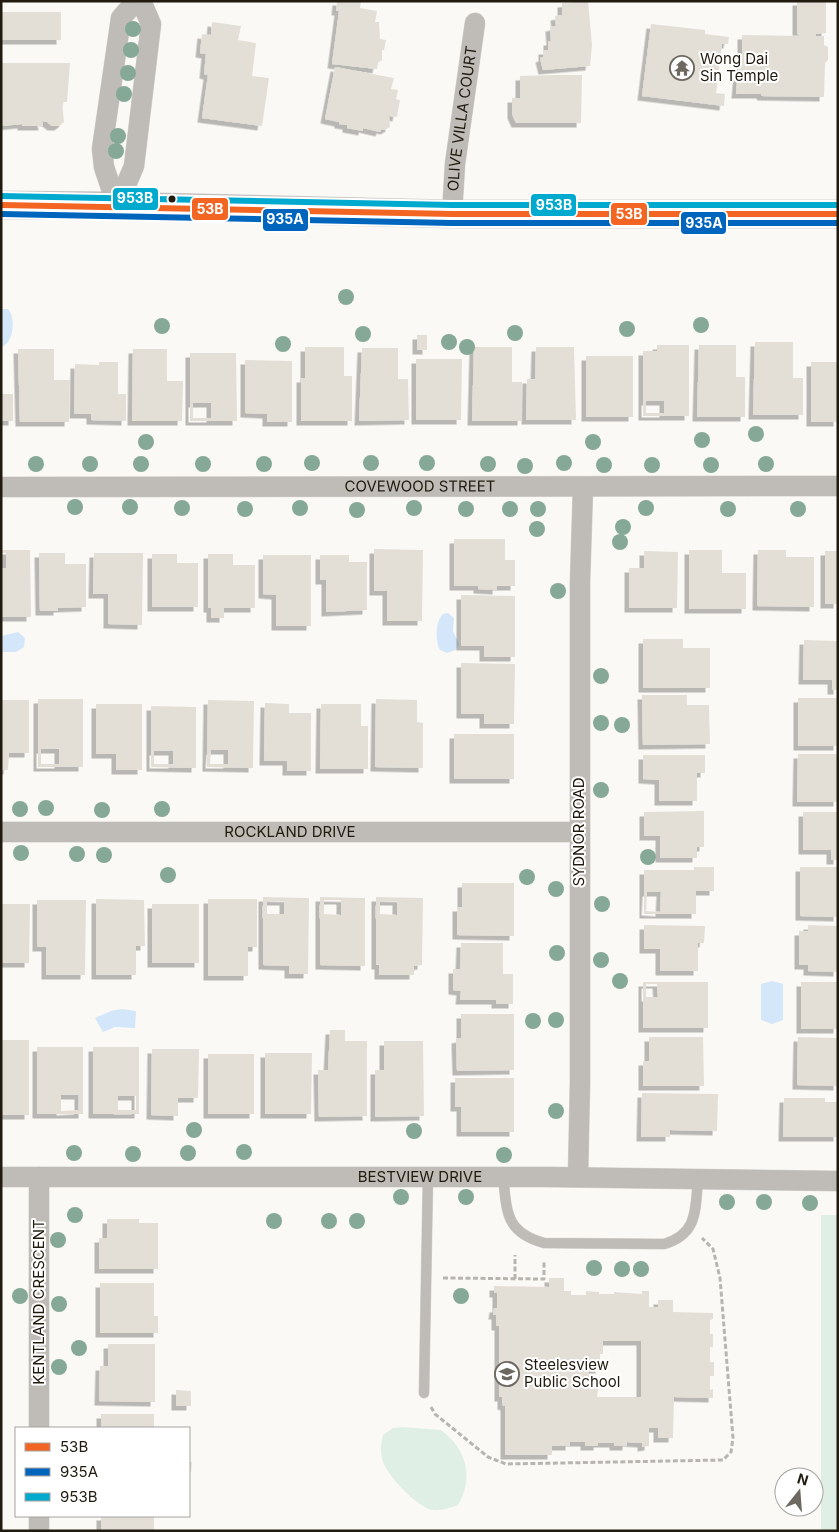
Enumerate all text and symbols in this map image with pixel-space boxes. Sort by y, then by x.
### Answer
street label: OLIVE VILLA COURT [443,45,481,192]
place label: Wong Dai Sin Temple [700,49,778,85]
temple icon: Wong Dai Sin Temple [669,55,695,81]
line badge: 953B [112,187,159,211]
text: 953B [117,189,153,206]
line badge: 953B [530,193,577,217]
unlabelled marker [167,194,177,204]
text: 953B [536,196,572,213]
line badge: 53B [191,197,229,221]
text: 53B [196,200,224,217]
line badge: 53B [610,202,648,226]
text: 53B [615,205,643,222]
line badge: 935A [262,208,309,232]
text: 935A [266,210,304,227]
line badge: 935A [680,211,727,235]
text: 935A [685,214,723,231]
street label: COVEWOOD STREET [345,476,495,496]
street label: SYDNOR ROAD [569,777,588,887]
street label: ROCKLAND DRIVE [224,822,356,841]
street label: BESTVIEW DRIVE [358,1167,482,1186]
street label: KENTLAND CRESCENT [29,1219,48,1385]
place label: Steelesview Public School [524,1355,620,1391]
school or university icon: Steelesview Public School [494,1361,520,1387]
legend [15,1427,190,1517]
text: 53B [60,1437,88,1456]
text: 935A [60,1462,98,1481]
north arrow [774,1467,824,1517]
text: N [795,1469,811,1489]
text: 953B [60,1487,98,1506]

